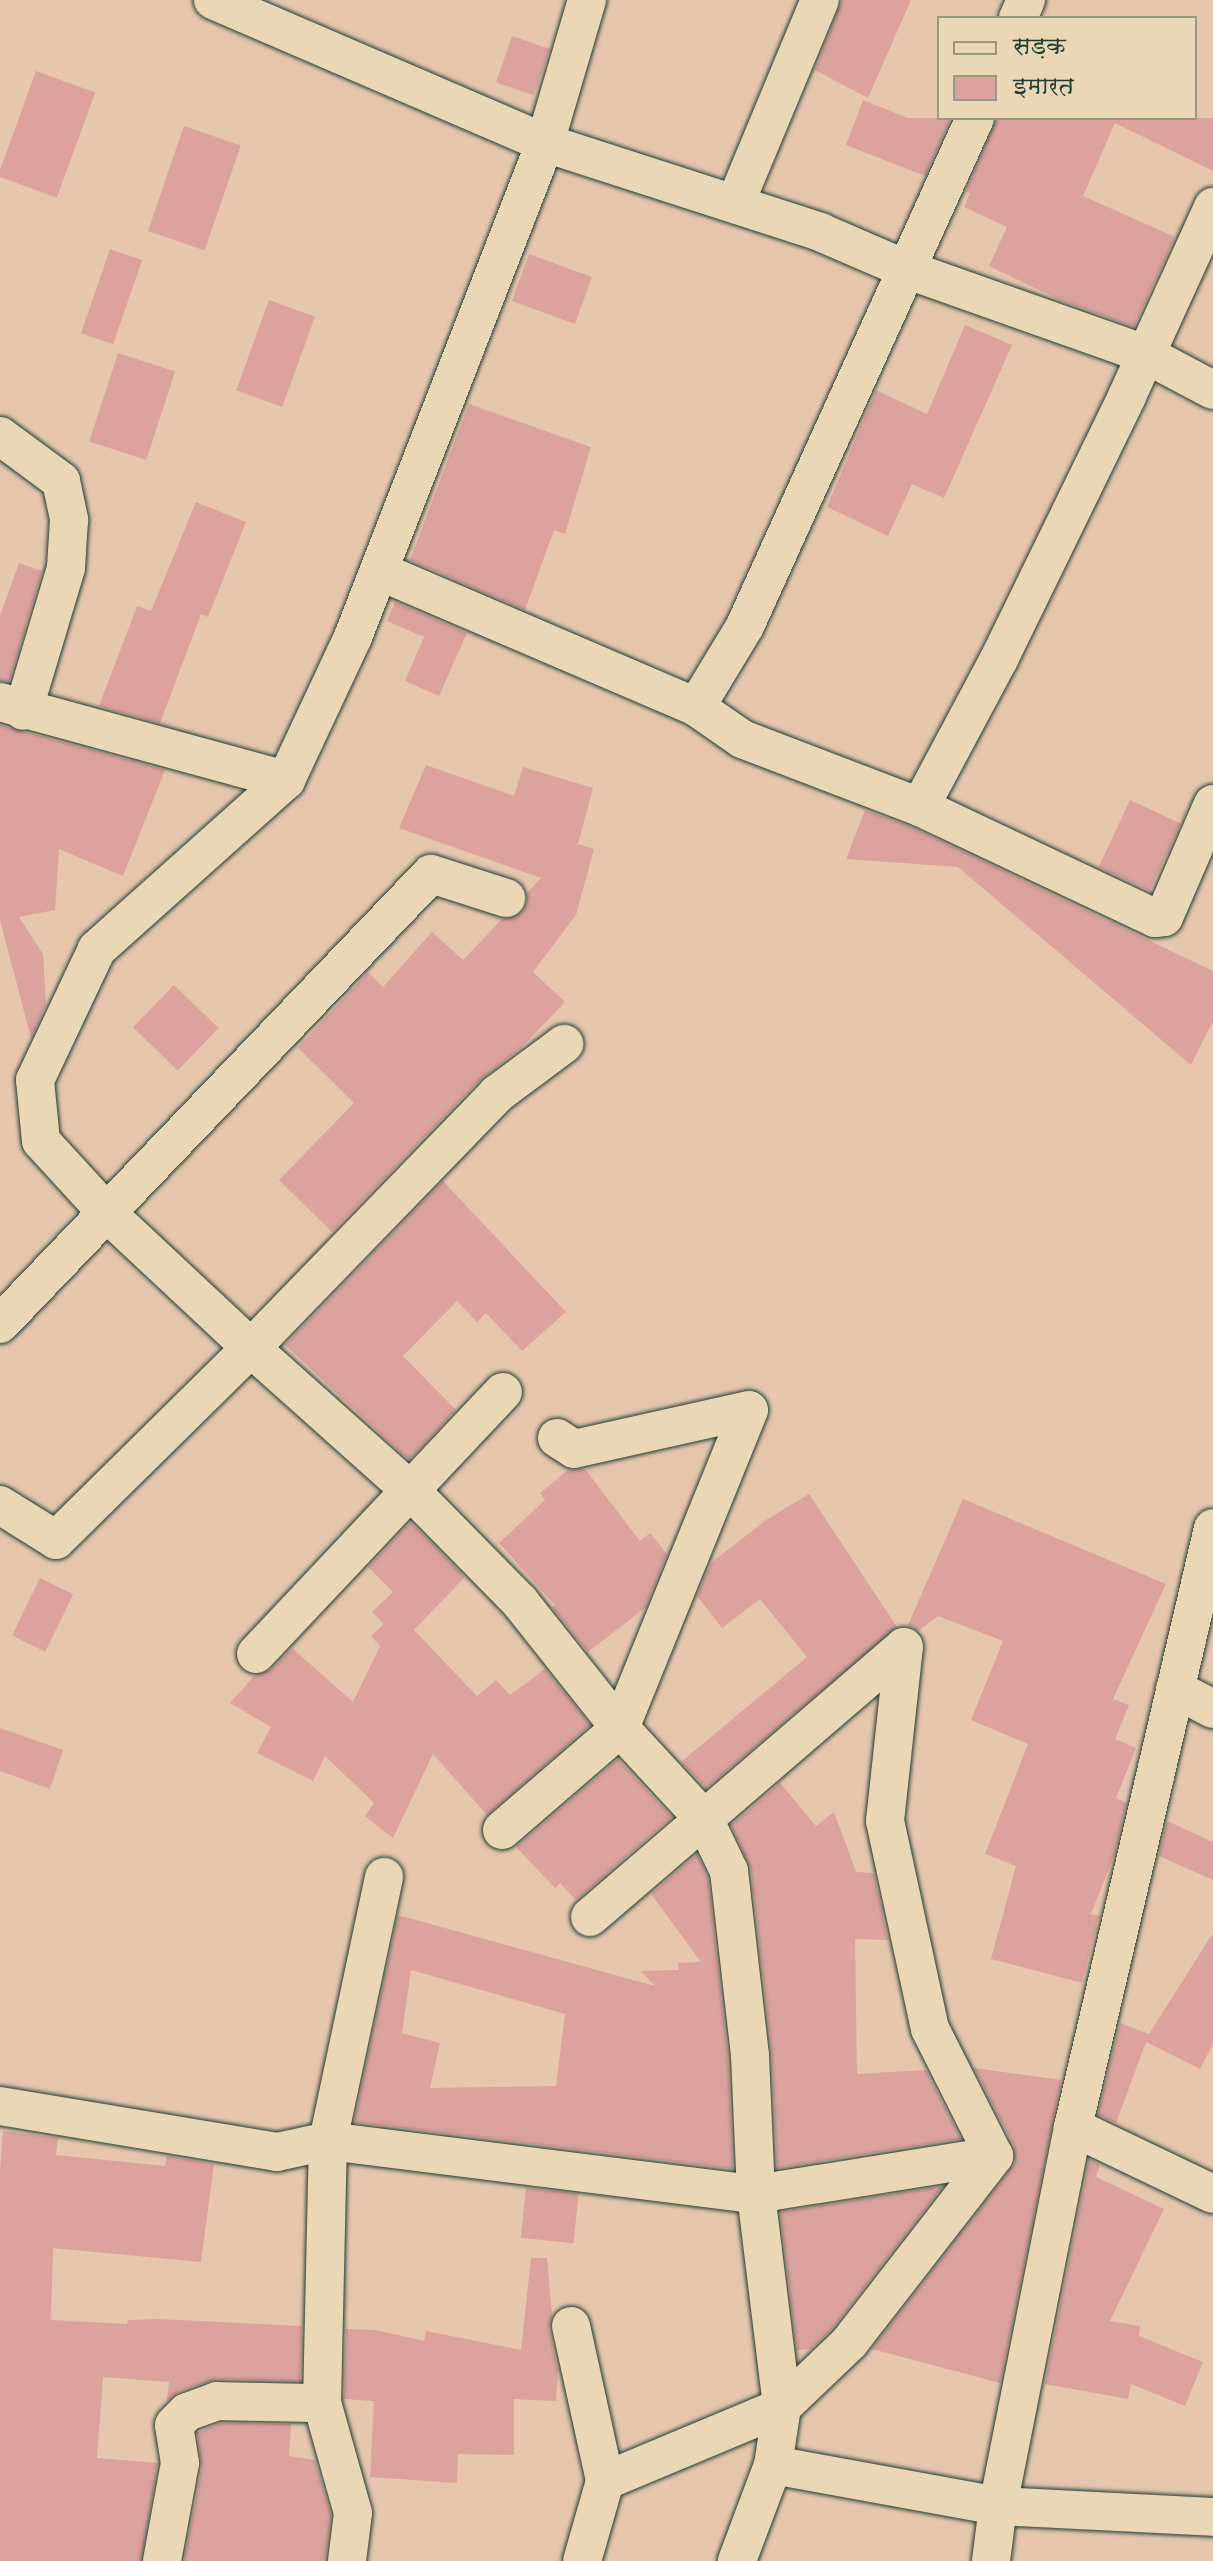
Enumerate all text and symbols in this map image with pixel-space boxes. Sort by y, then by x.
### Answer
legend [937,16,1197,120]
text: सड़क [1013,31,1066,65]
text: इमारत [1013,71,1074,105]

